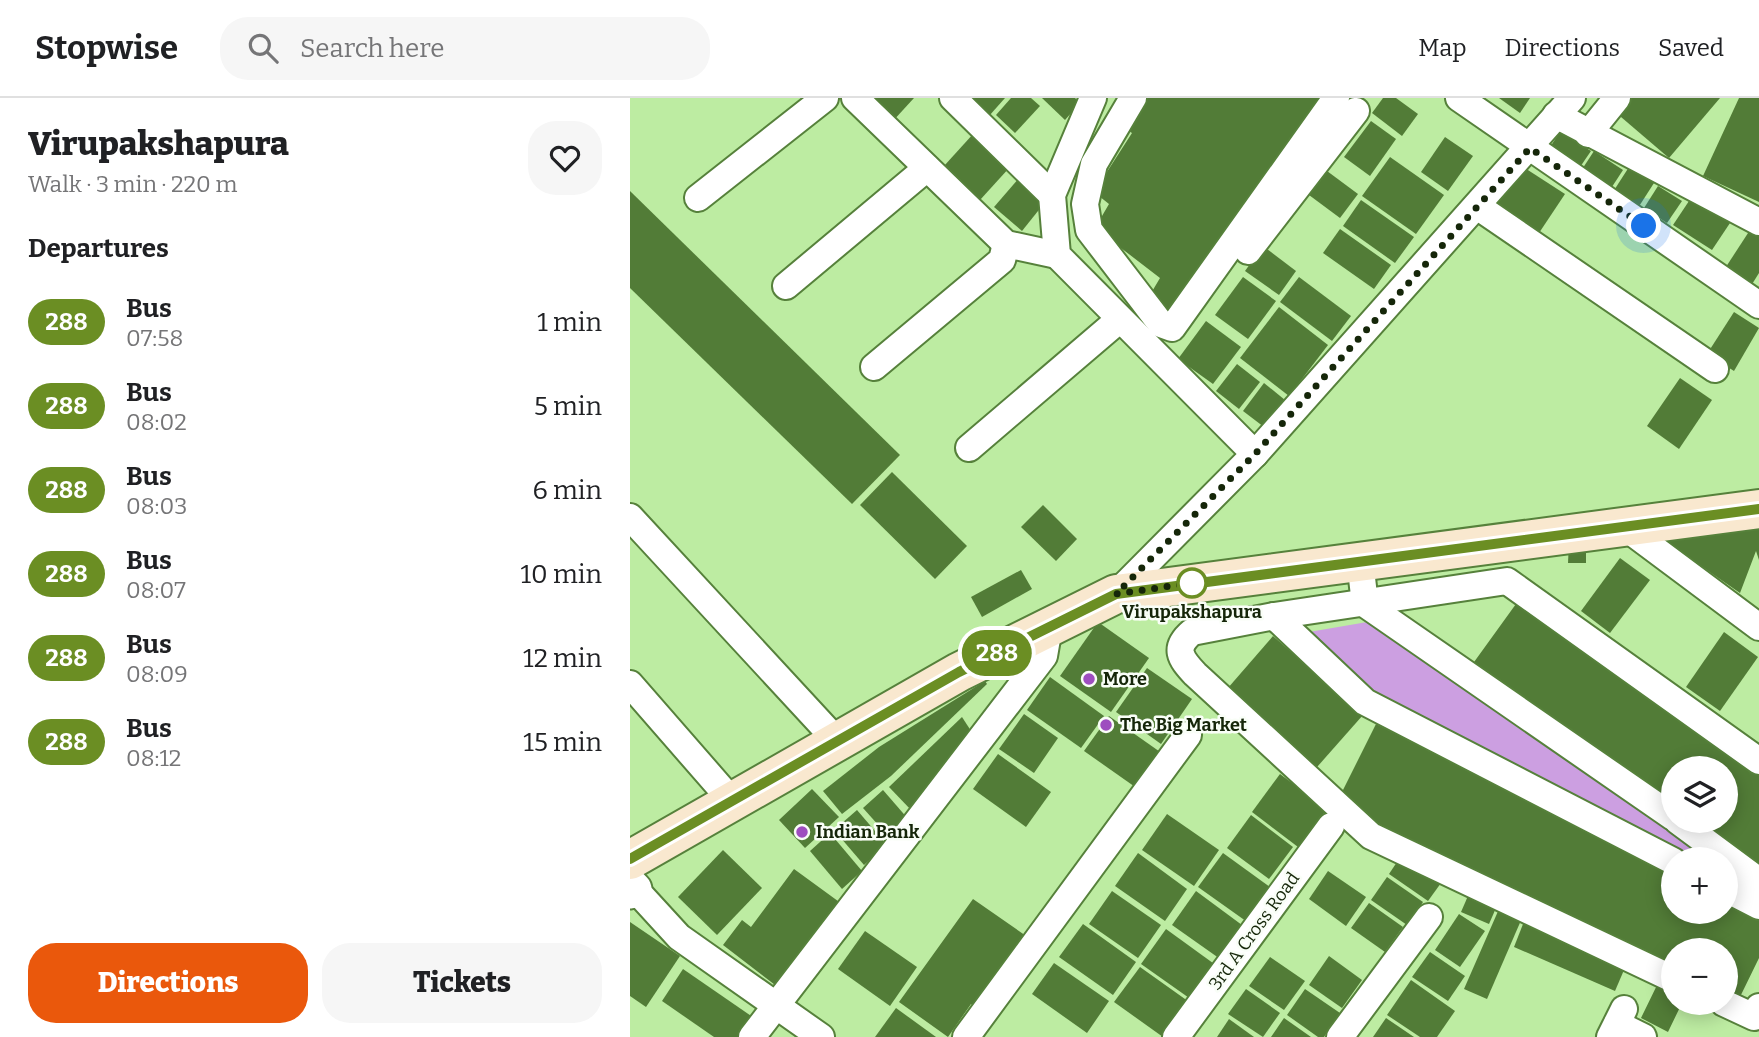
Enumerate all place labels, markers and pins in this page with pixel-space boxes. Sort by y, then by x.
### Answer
marker: Virupakshapura [1177,568,1207,598]
place label: Virupakshapura [1122,601,1262,623]
place label: More [1103,668,1147,690]
marker: More [1081,671,1097,687]
place label: The Big Market [1120,714,1247,736]
marker: The Big Market [1098,717,1114,733]
place label: Indian Bank [816,821,920,843]
marker: Indian Bank [794,824,810,840]

